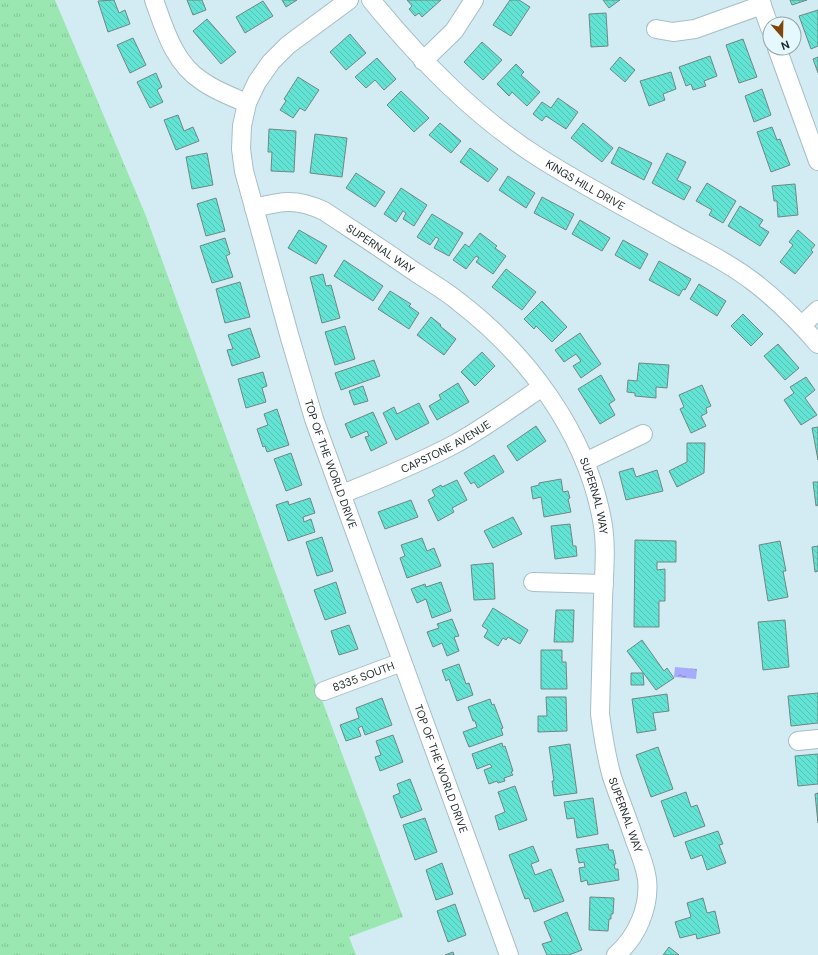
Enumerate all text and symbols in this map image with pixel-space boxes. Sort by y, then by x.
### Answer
north arrow [762,16,802,56]
text: N [779,37,792,53]
street label: KINGS HILL DRIVE [543,156,627,213]
street label: SUPERNAL WAY [344,221,418,277]
street label: TOP OF THE WORLD DRIVE [302,398,360,530]
street label: CAPSTONE AVENUE [399,417,493,476]
street label: SUPERNAL WAY [577,455,611,536]
street label: 8335 SOUTH [330,658,396,694]
street label: TOP OF THE WORLD DRIVE [411,702,471,835]
street label: SUPERNAL WAY [606,775,646,855]

